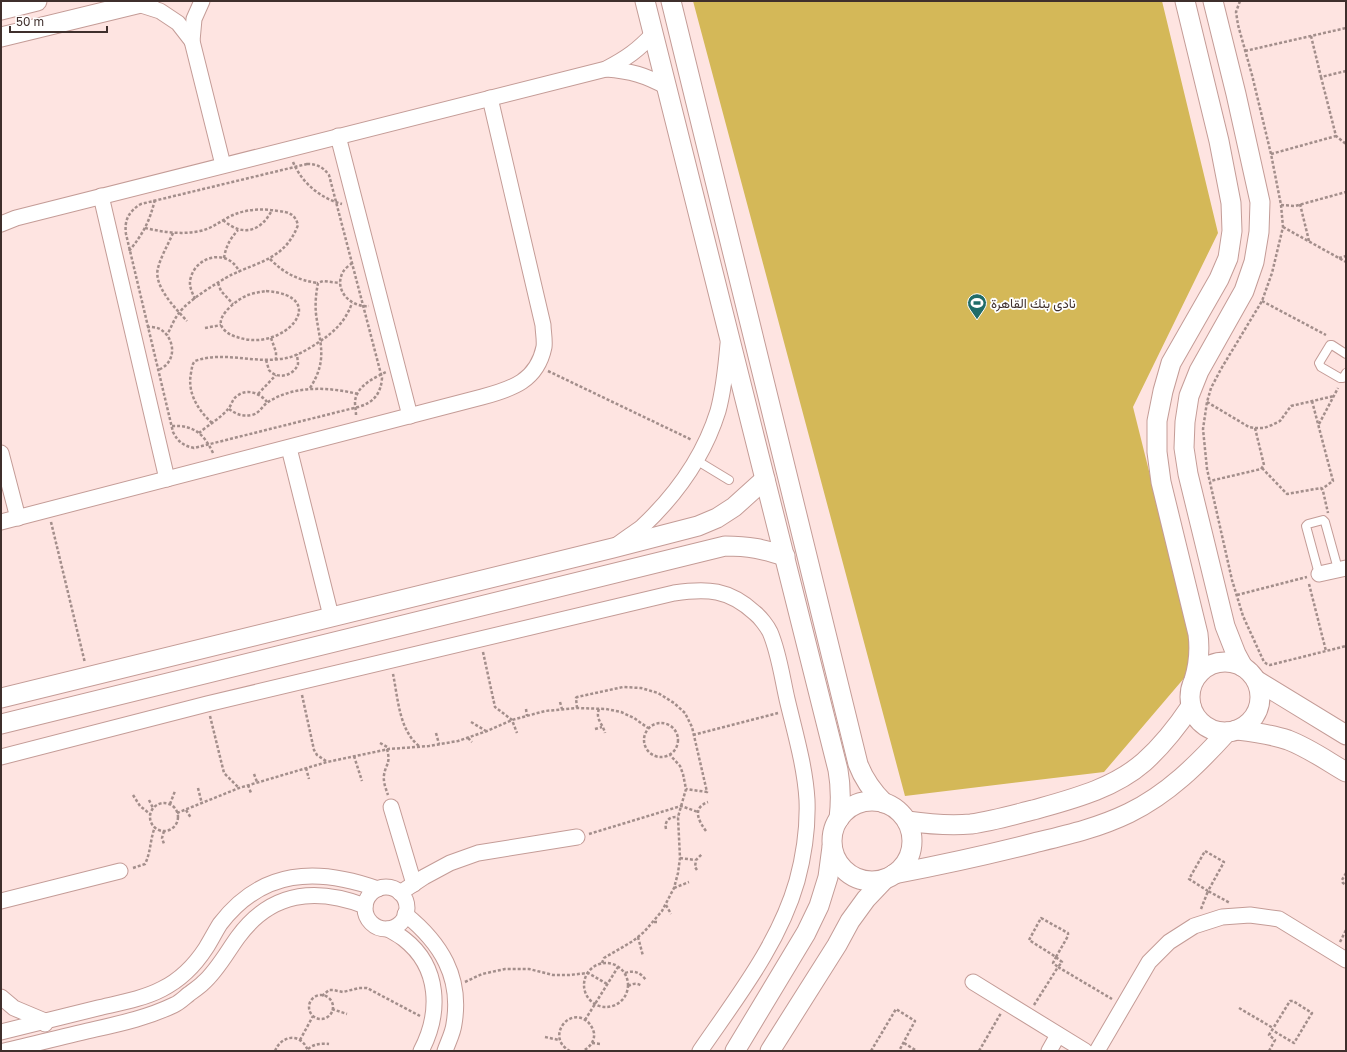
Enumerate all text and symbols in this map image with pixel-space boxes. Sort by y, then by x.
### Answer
scale bar [10,8,107,34]
text: 50 m [16,14,44,29]
sports icon: نادى بنك القاهرة [966,292,988,320]
place label: نادى بنك القاهرة [991,295,1076,312]

